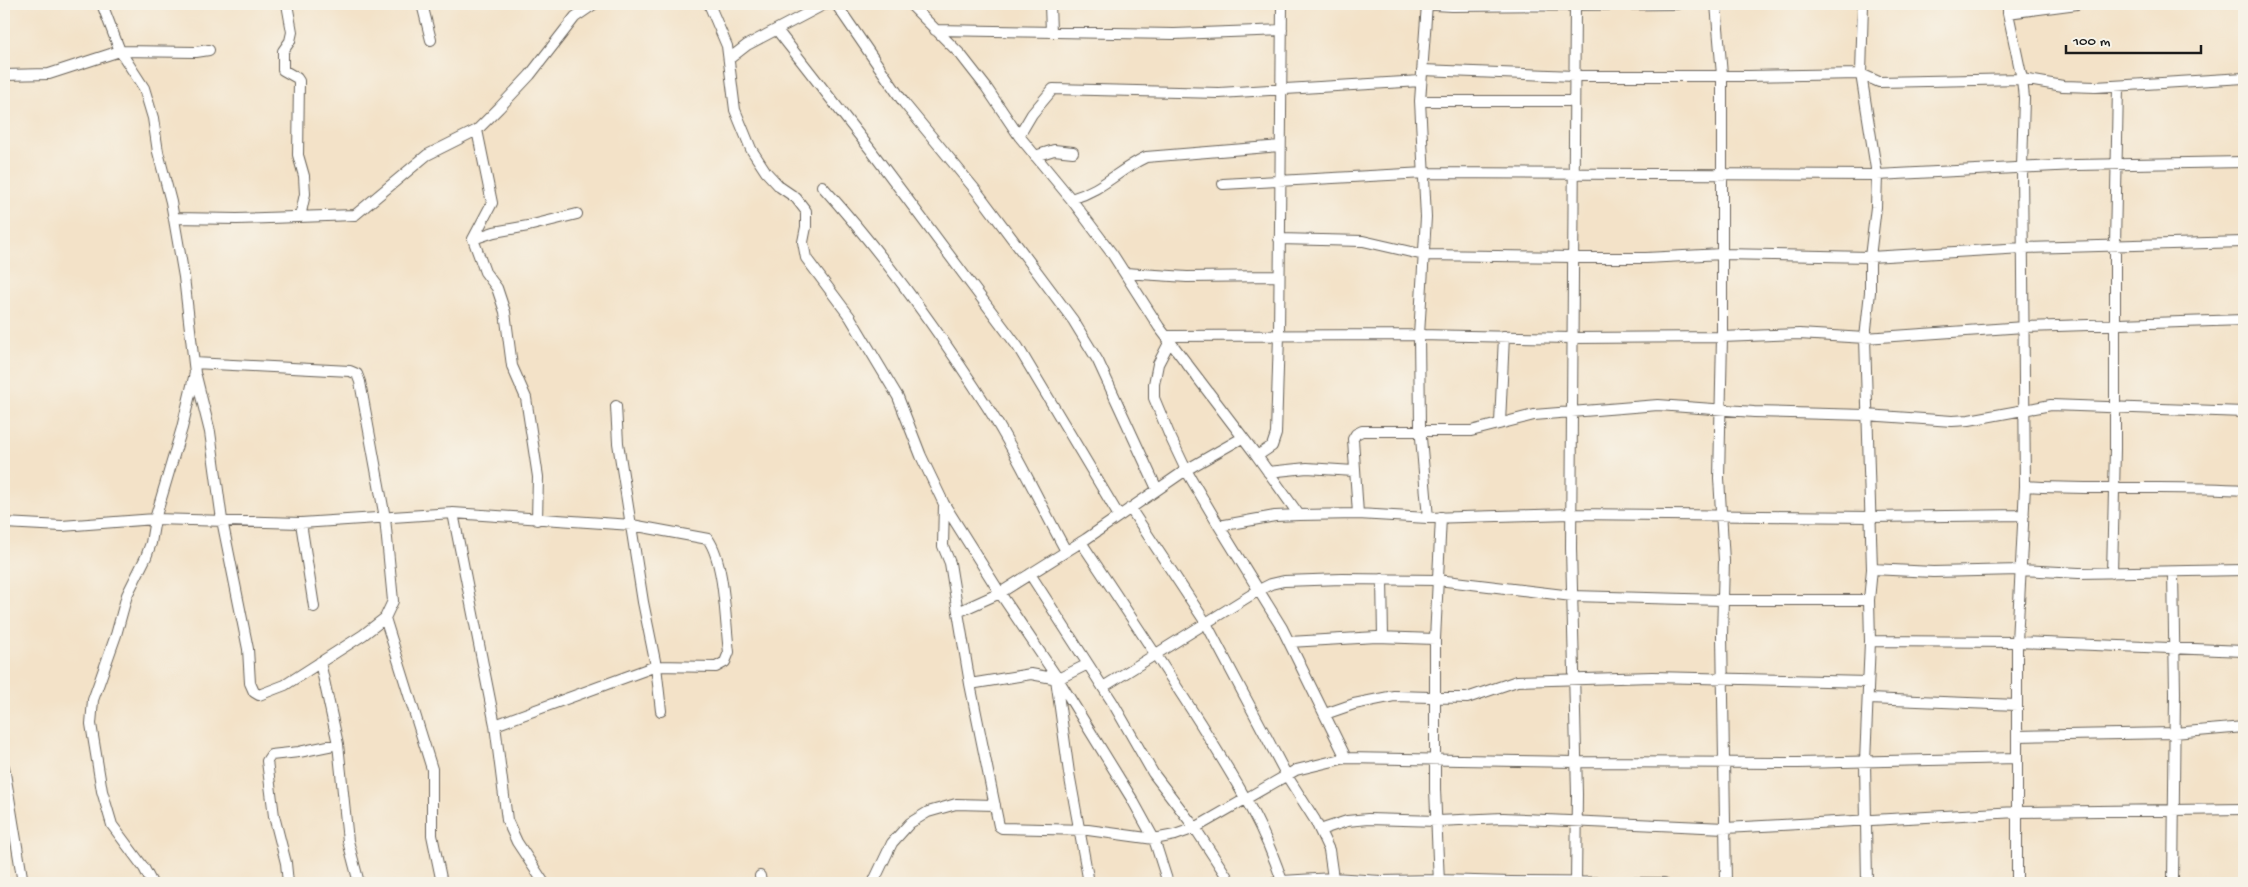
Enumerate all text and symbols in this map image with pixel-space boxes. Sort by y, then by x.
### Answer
scale bar [2066,22,2200,54]
text: 100 m [2072,33,2111,51]

